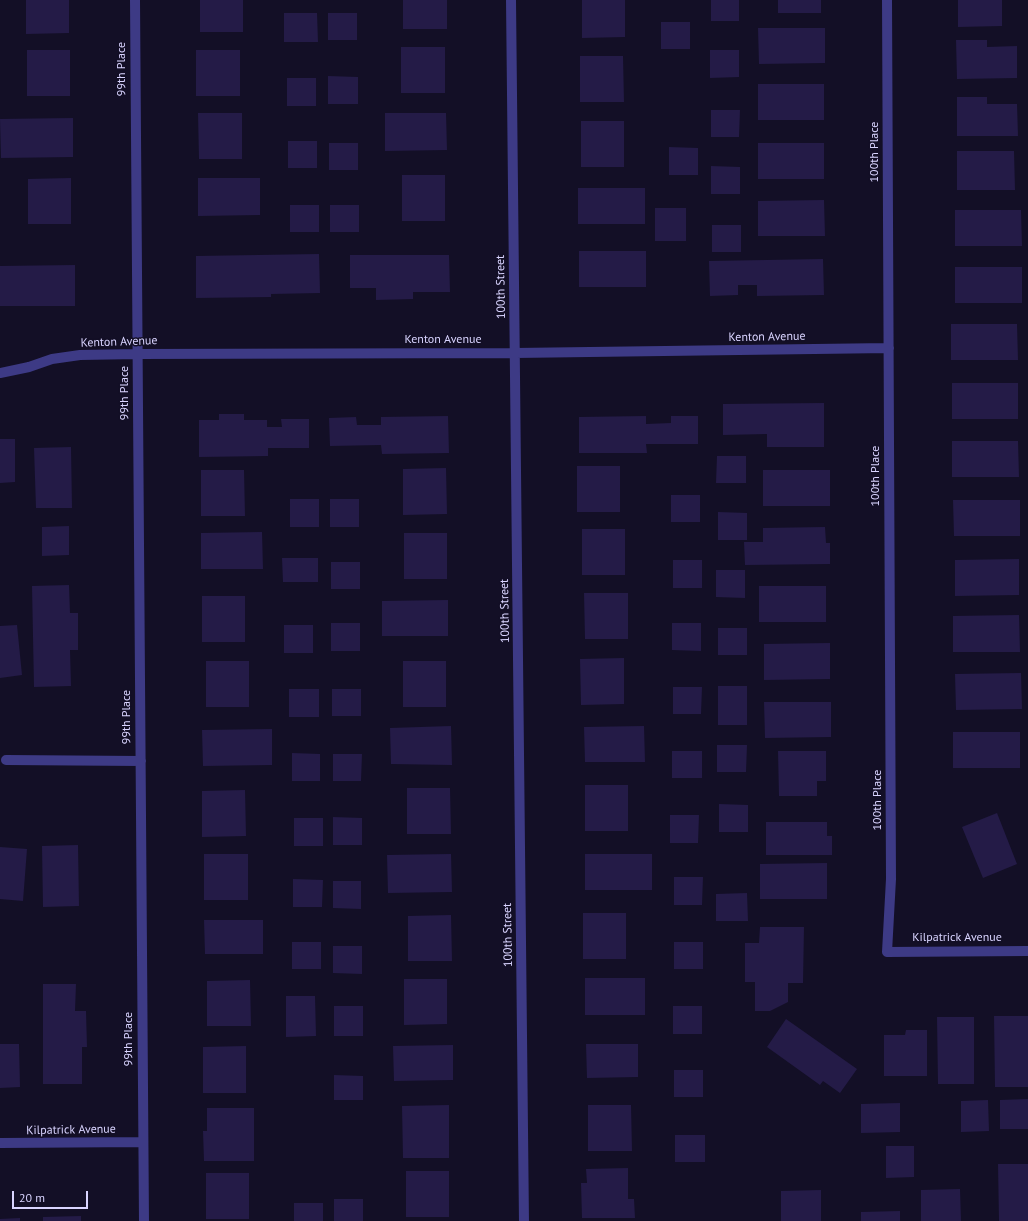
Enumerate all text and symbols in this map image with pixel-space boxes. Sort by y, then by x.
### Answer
street label: 99th Place [115,42,129,96]
street label: 100th Place [868,122,882,182]
street label: 100th Street [493,255,509,319]
street label: Kenton Avenue [728,329,806,345]
street label: Kenton Avenue [80,333,158,351]
street label: Kenton Avenue [404,333,482,347]
street label: 99th Place [118,366,132,420]
street label: 100th Place [869,446,883,506]
street label: 100th Street [497,579,513,643]
street label: 99th Place [120,690,134,744]
street label: 100th Place [871,770,885,830]
street label: 100th Street [500,903,516,967]
street label: Kilpatrick Avenue [912,931,1002,945]
street label: 99th Place [122,1012,136,1066]
street label: Kilpatrick Avenue [26,1122,116,1138]
scale bar [14,1183,90,1209]
text: 20 m [19,1190,45,1205]

